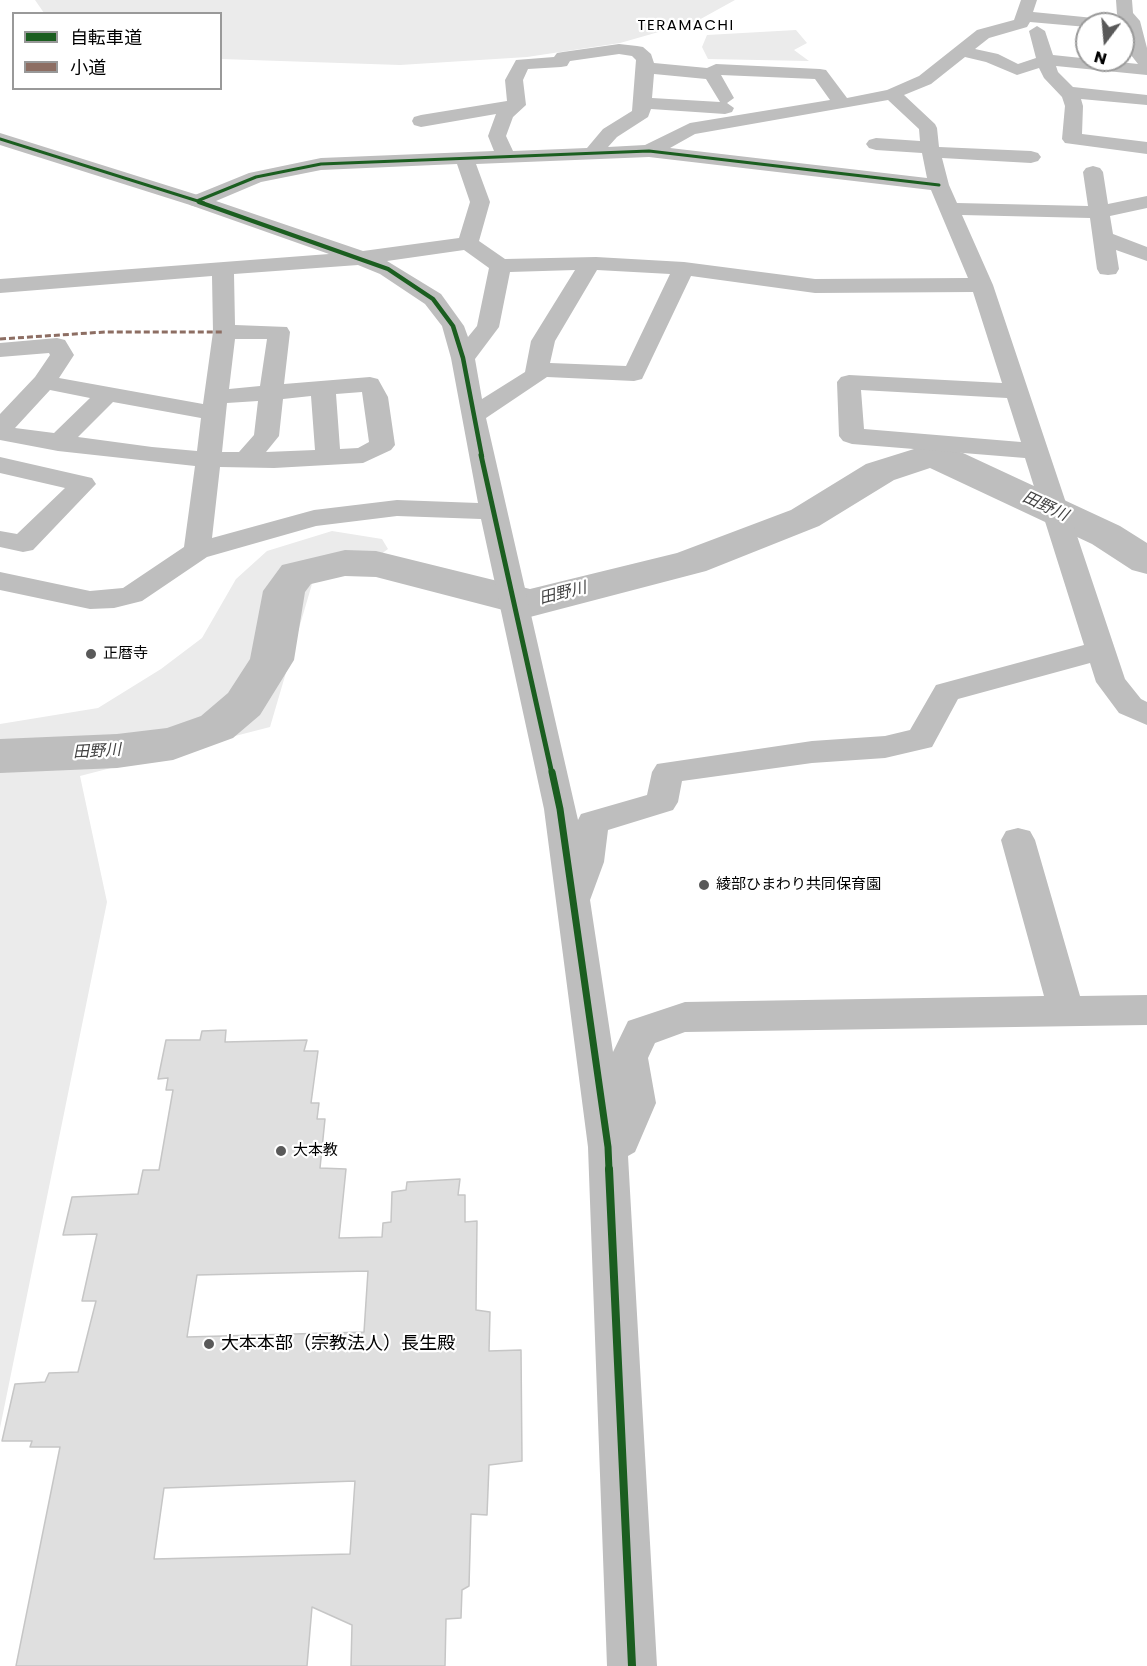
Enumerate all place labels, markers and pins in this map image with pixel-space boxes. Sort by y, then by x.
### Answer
place label: 正暦寺 [103,645,148,663]
marker: 正暦寺 [84,647,98,661]
place label: 綾部ひまわり共同保育園 [716,876,881,894]
marker: 綾部ひまわり共同保育園 [697,878,711,892]
place label: 大本教 [293,1142,338,1160]
marker: 大本教 [274,1144,288,1158]
place label: 大本本部（宗教法人）長生殿 [221,1333,455,1355]
marker: 大本本部（宗教法人）長生殿 [202,1337,216,1351]

